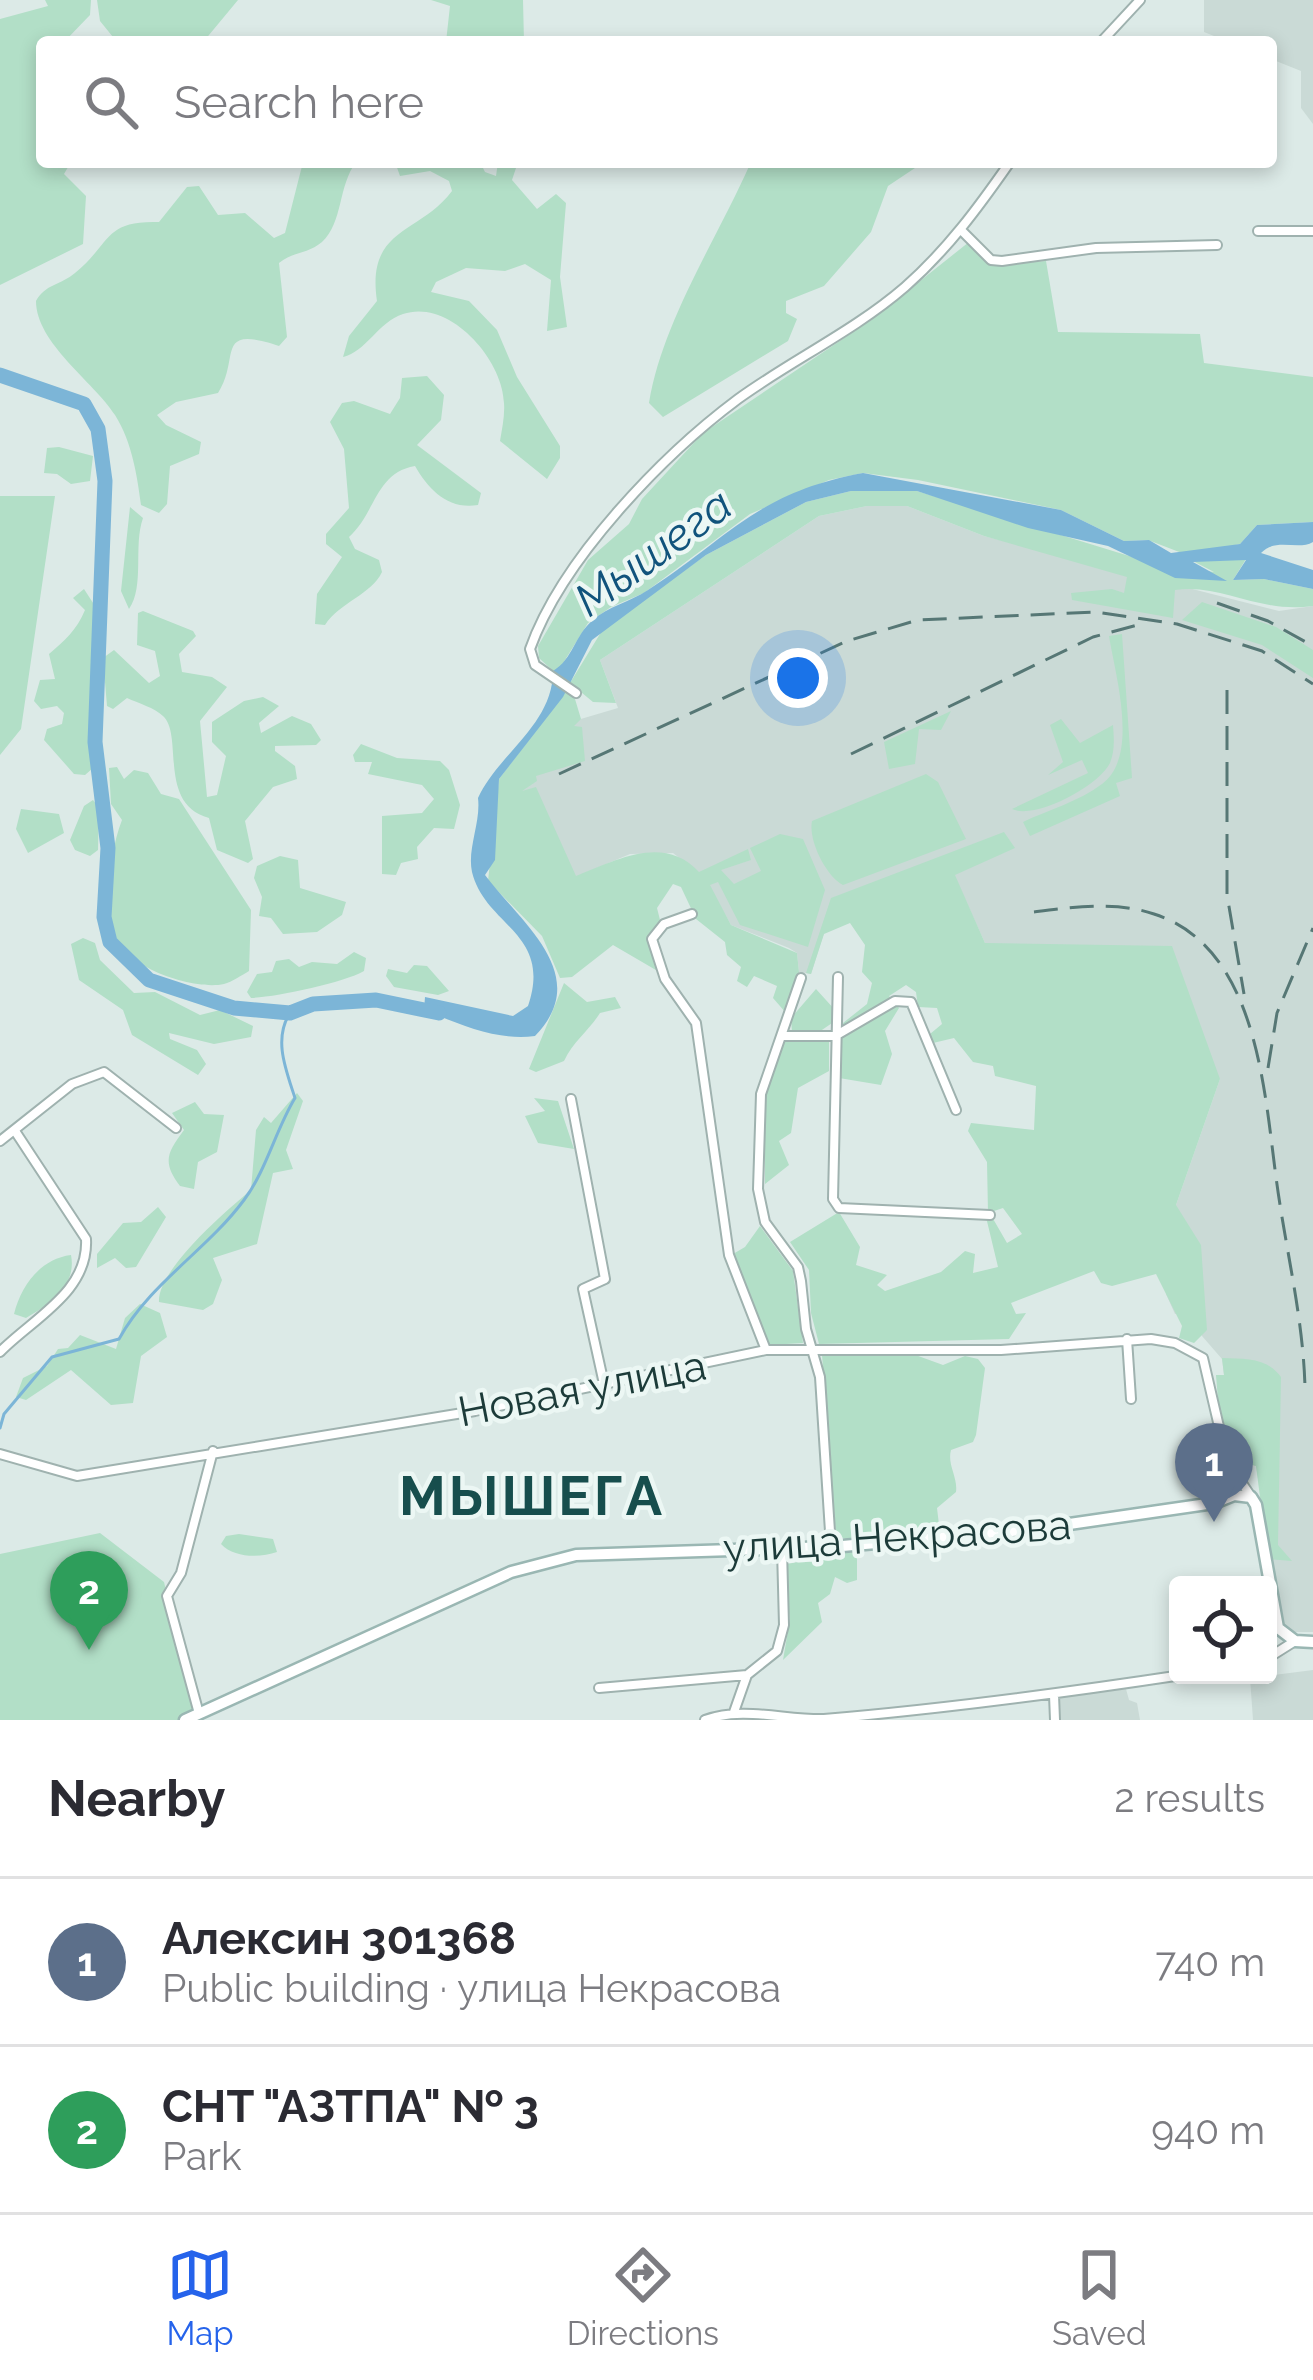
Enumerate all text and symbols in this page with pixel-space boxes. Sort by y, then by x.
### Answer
search box [36,36,1277,168]
icon: search [78,69,144,135]
text: Search here [174,76,424,129]
water label: Мышега [565,478,742,627]
your location [768,648,828,708]
street label: Новая улица [454,1340,710,1437]
pin: 1 [1175,1423,1253,1522]
district label: МЫШЕГА [399,1464,665,1528]
street label: улица Некрасова [721,1500,1073,1573]
pin: 2 [50,1551,128,1650]
map controls [1169,1576,1277,1684]
button: locate [1169,1576,1277,1684]
text: Nearby [48,1768,225,1828]
text: 2 results [1114,1775,1265,1821]
text: Алексин 301368 [162,1912,516,1965]
text: 1 [77,1939,97,1985]
text: 740 m [1155,1939,1265,1985]
text: Public building · улица Некрасова [162,1965,781,2011]
text: СНТ "АЗТПА" № 3 [162,2080,539,2133]
text: 2 [76,2107,98,2153]
text: 940 m [1151,2107,1265,2153]
text: Park [162,2133,242,2179]
tab: Map [167,2242,234,2353]
tab: Directions [567,2242,719,2353]
tab: Saved [1052,2242,1146,2353]

